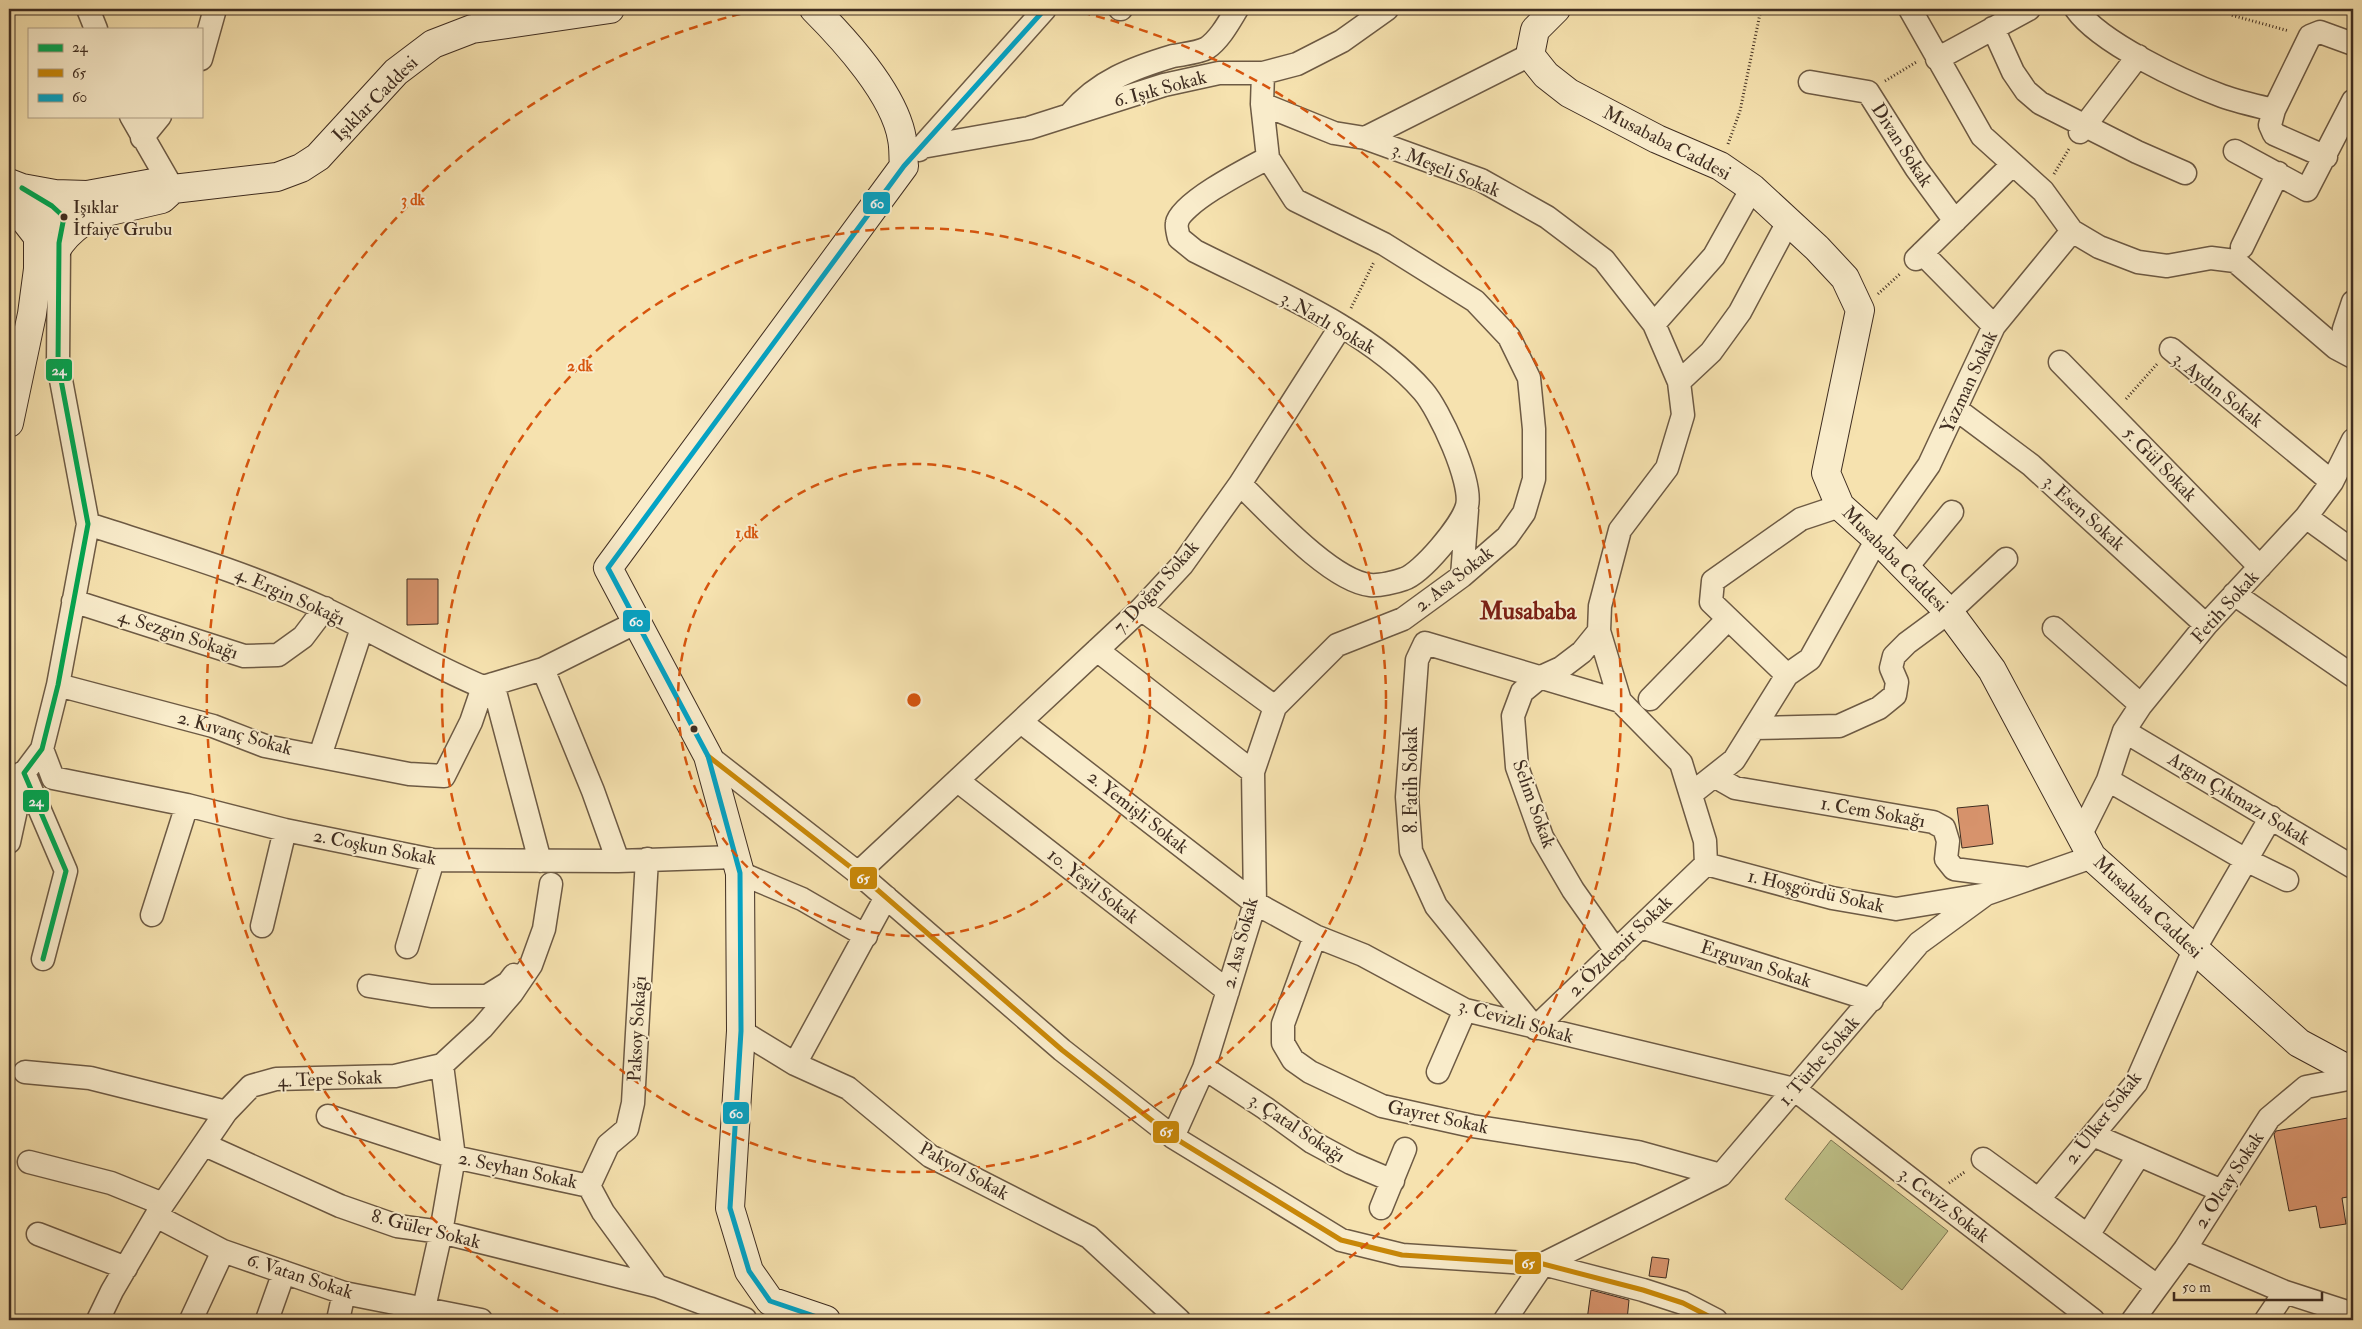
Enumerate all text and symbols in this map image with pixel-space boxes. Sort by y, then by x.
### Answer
legend [28,28,202,118]
text: 24 [72,38,89,57]
street label: Işıklar Caddesi [327,51,423,147]
text: 65 [72,64,87,83]
street label: 6. Işık Sokak [1111,65,1209,113]
text: 60 [72,88,87,107]
street label: Divan Sokak [1866,98,1938,192]
street label: Musababa Caddesi [1599,100,1735,186]
street label: 3. Meşeli Sokak [1388,137,1504,203]
text: 3 dk [401,191,426,210]
line badge: 60 [862,191,891,215]
text: 60 [870,195,884,212]
place label: Işıklar İtfaiye Grubu [73,196,172,241]
marker: Işıklar İtfaiye Grubu [59,212,69,222]
street label: 3. Narlı Sokak [1276,286,1380,360]
street label: Yazman Sokak [1935,327,2003,437]
street label: 3. Aydın Sokak [2168,347,2268,433]
text: 2 dk [567,357,593,376]
line badge: 24 [45,358,73,382]
text: 24 [52,362,68,379]
street label: 5. Gül Sokak [2118,421,2202,507]
street label: 3. Esen Sokak [2038,470,2130,556]
street label: Musababa Caddesi [1837,501,1953,617]
text: 1 dk [735,524,759,543]
street label: 7. Doğan Sokak [1108,535,1204,639]
street label: 2. Asa Sokak [1410,541,1498,617]
street label: 4. Ergin Sokağı [231,561,349,631]
street label: Fetih Sokak [2186,566,2264,648]
district label: Musababa [1479,596,1577,627]
street label: 4. Sezgin Sokağı [115,603,241,665]
line badge: 60 [622,609,651,633]
text: 60 [629,613,643,630]
centre of rings [905,691,923,709]
street label: 2. Kıvanç Sokak [175,705,295,761]
unlabelled marker [689,724,699,734]
street label: 8. Fatih Sokak [1399,727,1423,833]
street label: Argın Çıkmazı Sokak [2163,747,2314,851]
street label: Selim Sokak [1507,756,1561,852]
street label: 2. Yemişli Sokak [1082,765,1194,859]
line badge: 24 [22,789,50,813]
street label: 1. Cem Sokağı [1819,791,1927,833]
text: 24 [29,793,45,810]
street label: 2. Coşkun Sokak [311,823,439,871]
street label: 10. Yeşil Sokak [1043,843,1143,929]
street label: Musababa Caddesi [2088,850,2208,964]
street label: 1. Hoşgördü Sokak [1745,864,1887,918]
line badge: 65 [849,866,878,890]
text: 65 [856,870,870,887]
street label: 2. Özdemir Sokak [1562,890,1677,1002]
street label: 2. Asa Sokak [1216,895,1264,991]
street label: Erguvan Sokak [1698,935,1814,993]
street label: Paksoy Sokağı [622,975,652,1083]
street label: 3. Cevizli Sokak [1456,993,1576,1049]
street label: 1. Türbe Sokak [1773,1011,1865,1111]
street label: 4. Tepe Sokak [277,1065,383,1094]
street label: 2. Ülker Sokak [2059,1067,2147,1169]
street label: 3. Çatal Sokağı [1244,1088,1350,1168]
street label: Gayret Sokak [1385,1095,1491,1139]
line badge: 60 [722,1101,750,1125]
text: 60 [729,1105,743,1122]
line badge: 65 [1152,1120,1180,1144]
text: 65 [1159,1123,1173,1140]
street label: 2. Olcay Sokak [2189,1127,2269,1233]
street label: Pakyol Sokak [915,1136,1013,1206]
street label: 2. Seyhan Sokak [456,1146,580,1194]
street label: 3. Ceviz Sokak [1894,1162,1994,1248]
street label: 8. Güler Sokak [369,1204,483,1254]
street label: 6. Vatan Sokak [244,1248,356,1304]
line badge: 65 [1514,1251,1542,1275]
text: 65 [1521,1255,1535,1272]
scale bar [2174,1269,2322,1301]
text: 50 m [2182,1278,2211,1297]

